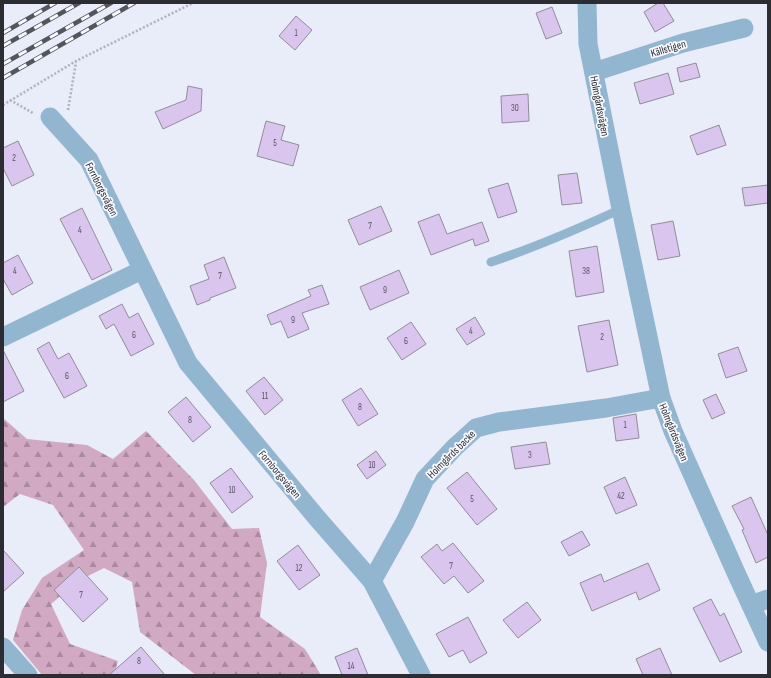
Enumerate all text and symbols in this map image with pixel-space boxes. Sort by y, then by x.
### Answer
house number: 1 [294,28,298,39]
street label: Källstigen [649,37,688,60]
street label: Holmgårdsvägen [587,75,612,138]
house number: 30 [511,103,519,114]
house number: 5 [273,138,277,149]
house number: 2 [12,153,16,164]
street label: Fornborgsvägen [82,160,121,219]
house number: 7 [368,221,372,232]
house number: 4 [78,225,82,236]
house number: 4 [13,266,17,277]
house number: 38 [582,266,590,277]
house number: 7 [218,271,222,282]
house number: 9 [383,285,387,296]
house number: 9 [291,315,295,326]
house number: 4 [469,326,473,337]
house number: 6 [132,330,136,341]
house number: 2 [600,332,604,343]
house number: 6 [404,336,408,347]
house number: 6 [65,371,69,382]
house number: 11 [262,391,269,402]
street label: Holmgårdsvägen [656,401,691,463]
house number: 8 [358,402,362,413]
house number: 8 [188,415,192,426]
house number: 1 [623,420,627,431]
street label: Holmgårds backe [425,428,478,481]
street label: Fornborgsvägen [256,448,304,501]
house number: 3 [528,450,532,461]
house number: 10 [368,460,376,471]
house number: 10 [228,485,236,496]
house number: 42 [617,491,625,502]
house number: 5 [470,494,474,505]
house number: 7 [449,561,453,572]
house number: 12 [296,563,303,574]
house number: 7 [79,590,83,601]
house number: 8 [137,656,141,667]
house number: 14 [348,661,355,672]

